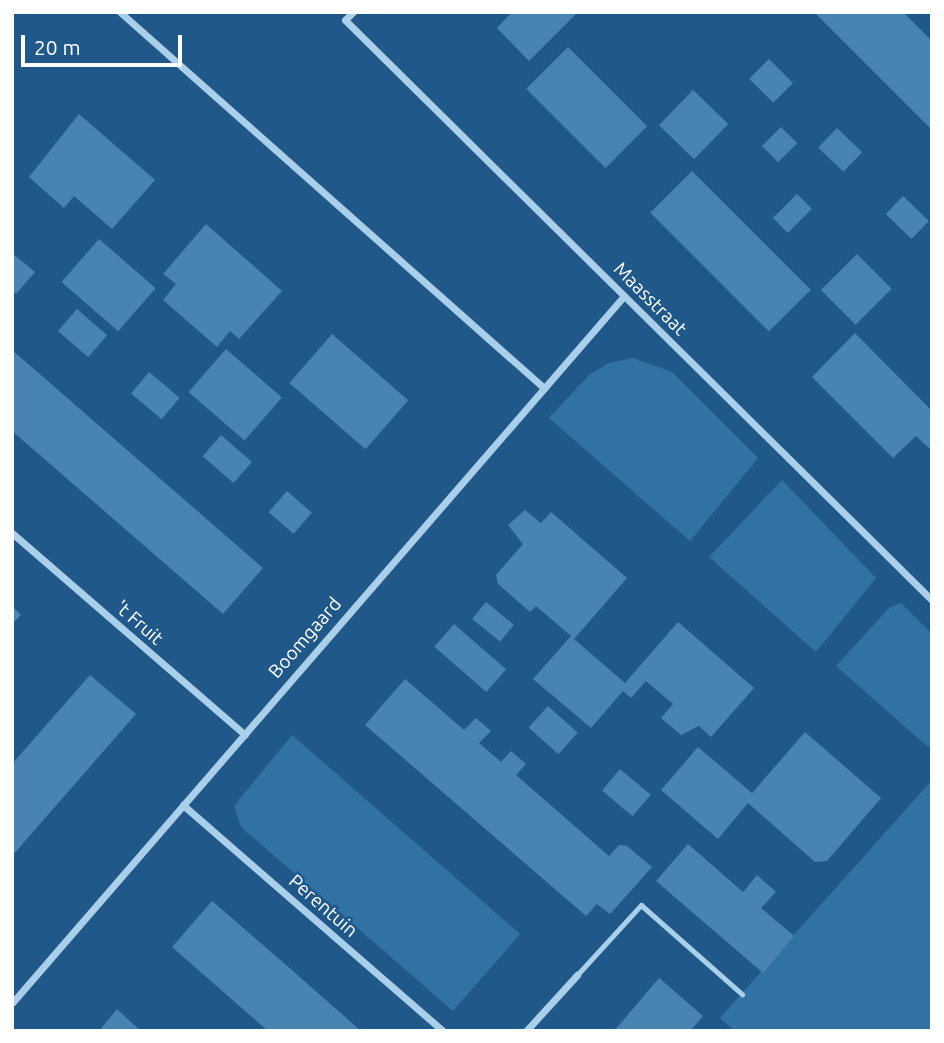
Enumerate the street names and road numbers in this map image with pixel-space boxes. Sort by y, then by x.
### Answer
street label: Maasstraat [609,258,691,340]
street label: Boomgaard [264,593,346,683]
street label: 't Fruit [110,596,168,650]
street label: Perentuin [284,870,362,942]

